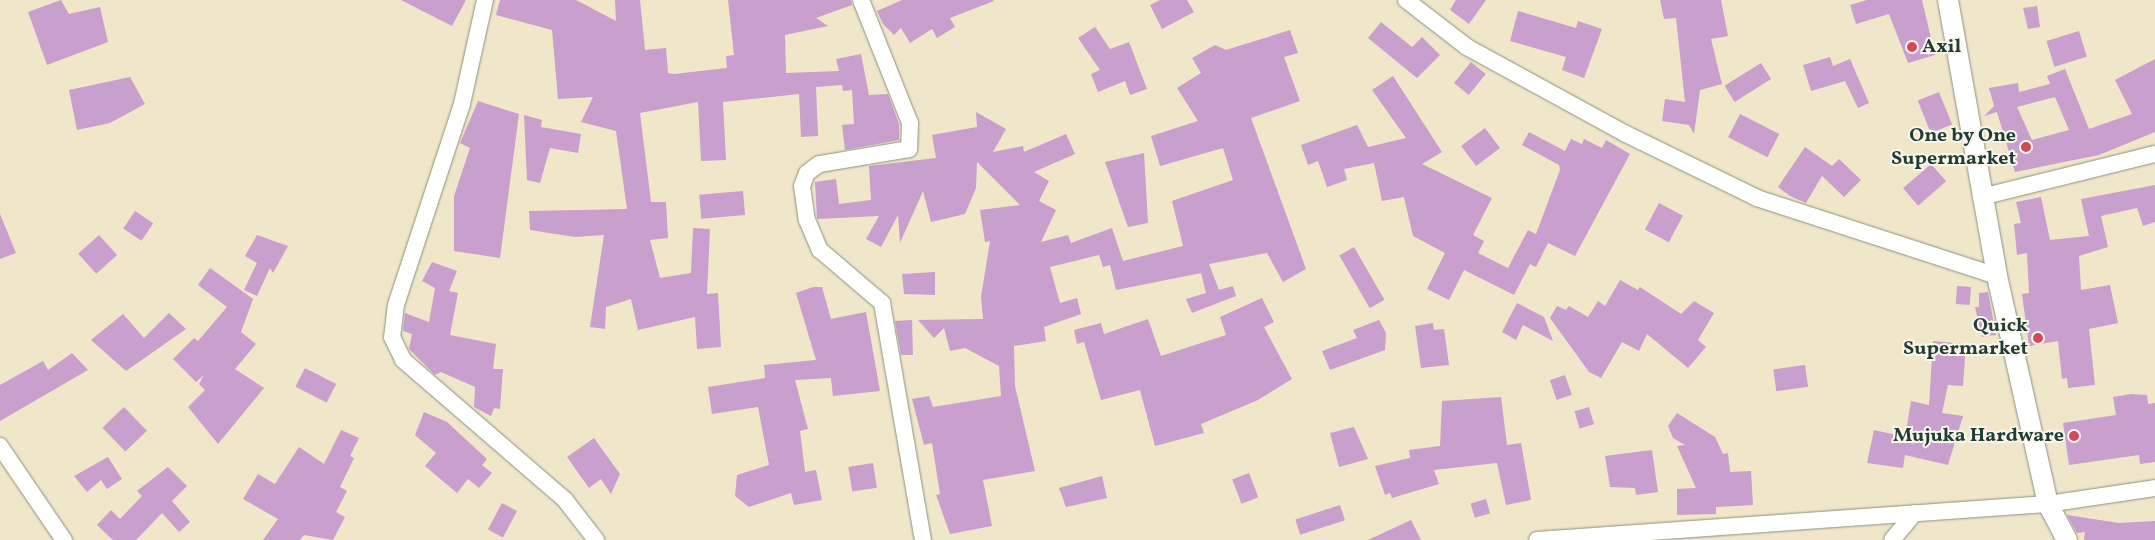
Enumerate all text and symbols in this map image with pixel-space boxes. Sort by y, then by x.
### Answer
place label: Axil [1922,35,1961,59]
marker: Axil [1906,41,1918,53]
place label: One by One Supermarket [1891,124,2016,171]
marker: One by One Supermarket [2020,141,2032,153]
place label: Quick Supermarket [1903,314,2028,361]
marker: Quick Supermarket [2032,332,2044,344]
place label: Mujuka Hardware [1893,424,2064,448]
marker: Mujuka Hardware [2068,430,2080,442]

